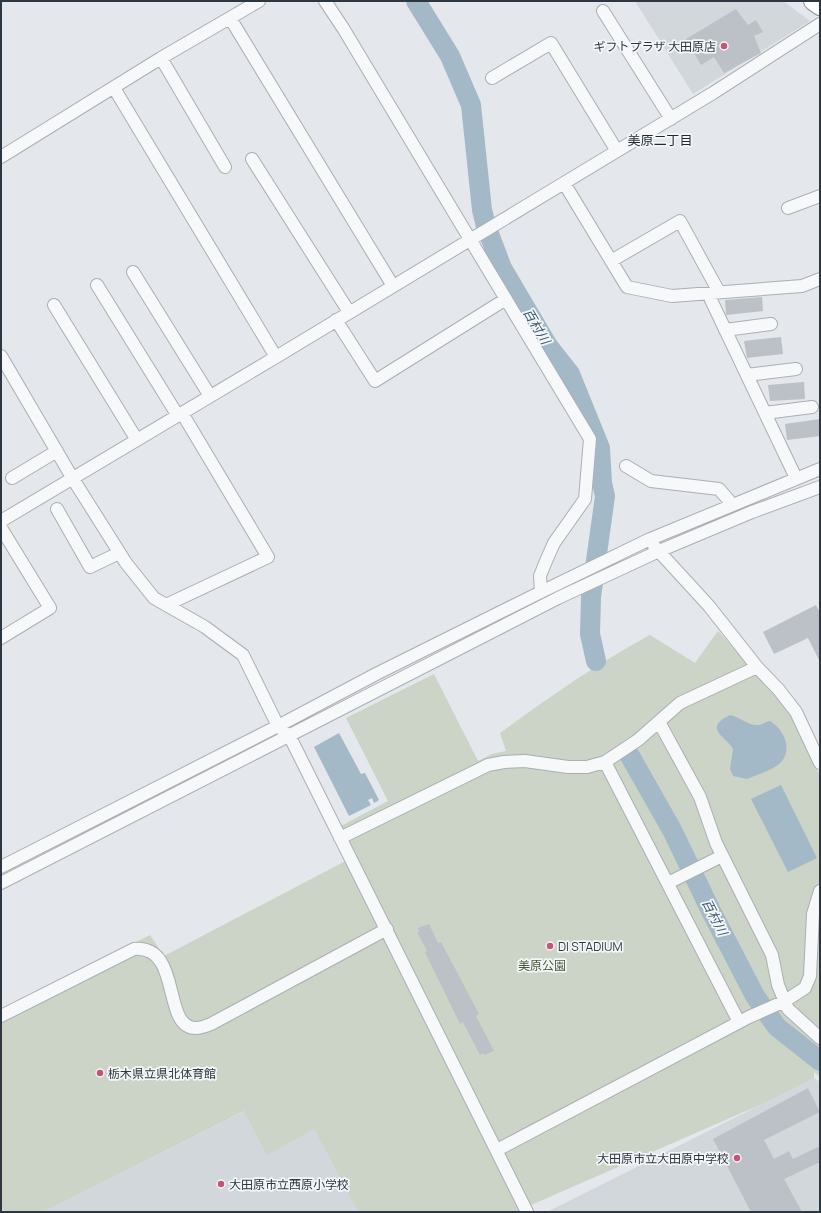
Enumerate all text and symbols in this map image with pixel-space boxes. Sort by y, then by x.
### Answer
place label: ギフトプラザ 大田原店 [594,38,716,55]
marker: ギフトプラザ 大田原店 [719,41,729,51]
district label: 美原二丁目 [627,131,693,149]
water label: 百村川 [519,305,556,349]
water label: 百村川 [698,896,733,940]
place label: DI STADIUM [558,938,623,955]
marker: DI STADIUM [545,941,555,951]
park label: 美原公園 [518,957,566,974]
place label: 栃木県立県北体育館 [108,1065,216,1082]
marker: 栃木県立県北体育館 [95,1068,105,1078]
place label: 大田原市立大田原中学校 [597,1150,729,1167]
marker: 大田原市立大田原中学校 [732,1153,742,1163]
place label: 大田原市立西原小学校 [229,1176,349,1193]
marker: 大田原市立西原小学校 [216,1179,226,1189]

